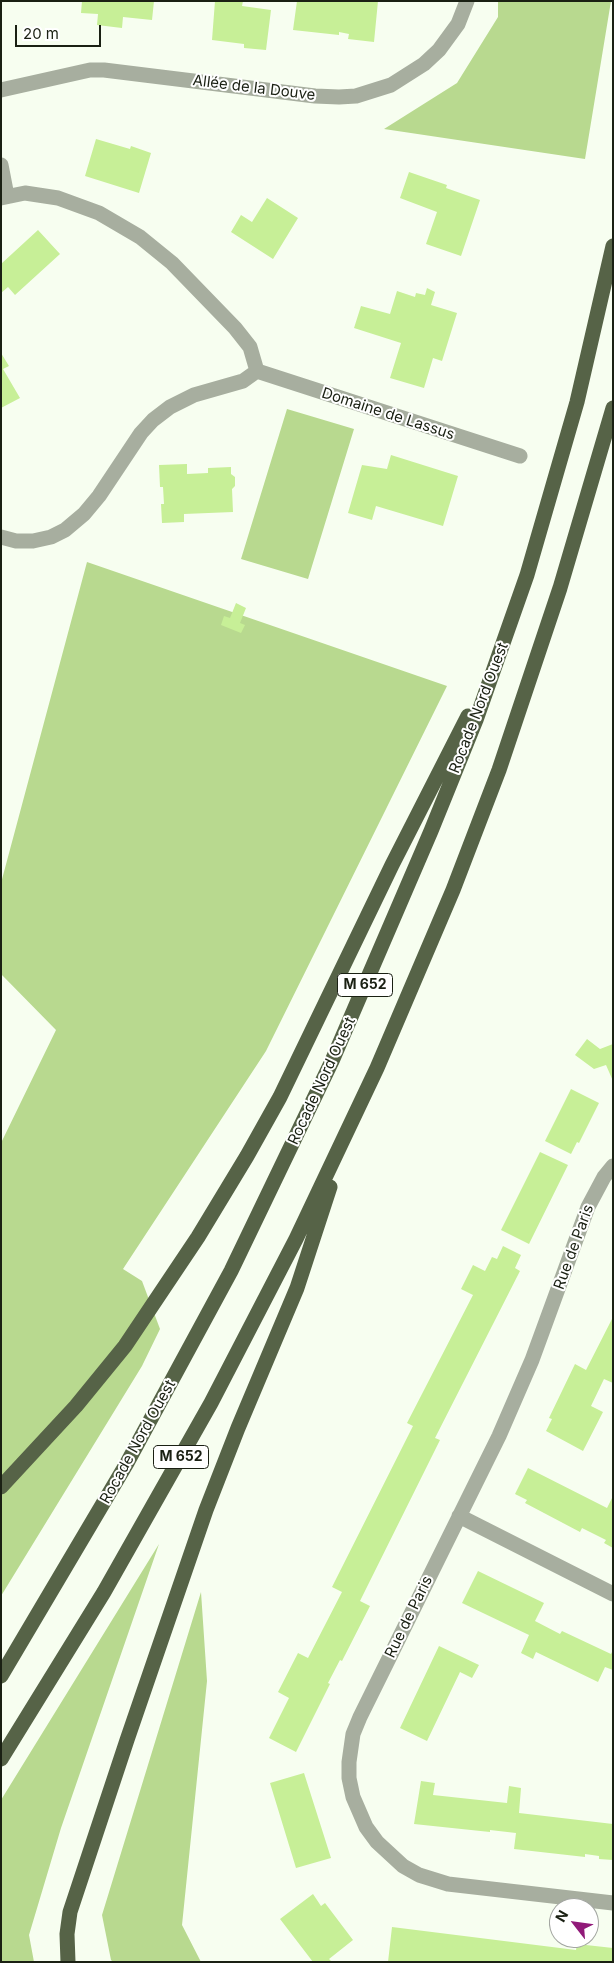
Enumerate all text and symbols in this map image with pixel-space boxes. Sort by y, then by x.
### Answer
scale bar [18,15,104,47]
text: 20 m [23,24,59,43]
street label: Allée de la Douve [192,72,316,104]
street label: Domaine de Lassus [319,384,457,444]
street label: Rocade Nord Ouest [446,640,512,776]
road number: M 652 [338,974,392,996]
street label: Rocade Nord Ouest [285,1014,359,1148]
street label: Rue de Paris [550,1202,598,1292]
street label: Rocade Nord Ouest [97,1377,179,1507]
road number: M 652 [154,1445,208,1468]
street label: Rue de Paris [381,1573,437,1661]
north arrow [549,1898,599,1948]
text: N [551,1907,571,1925]

